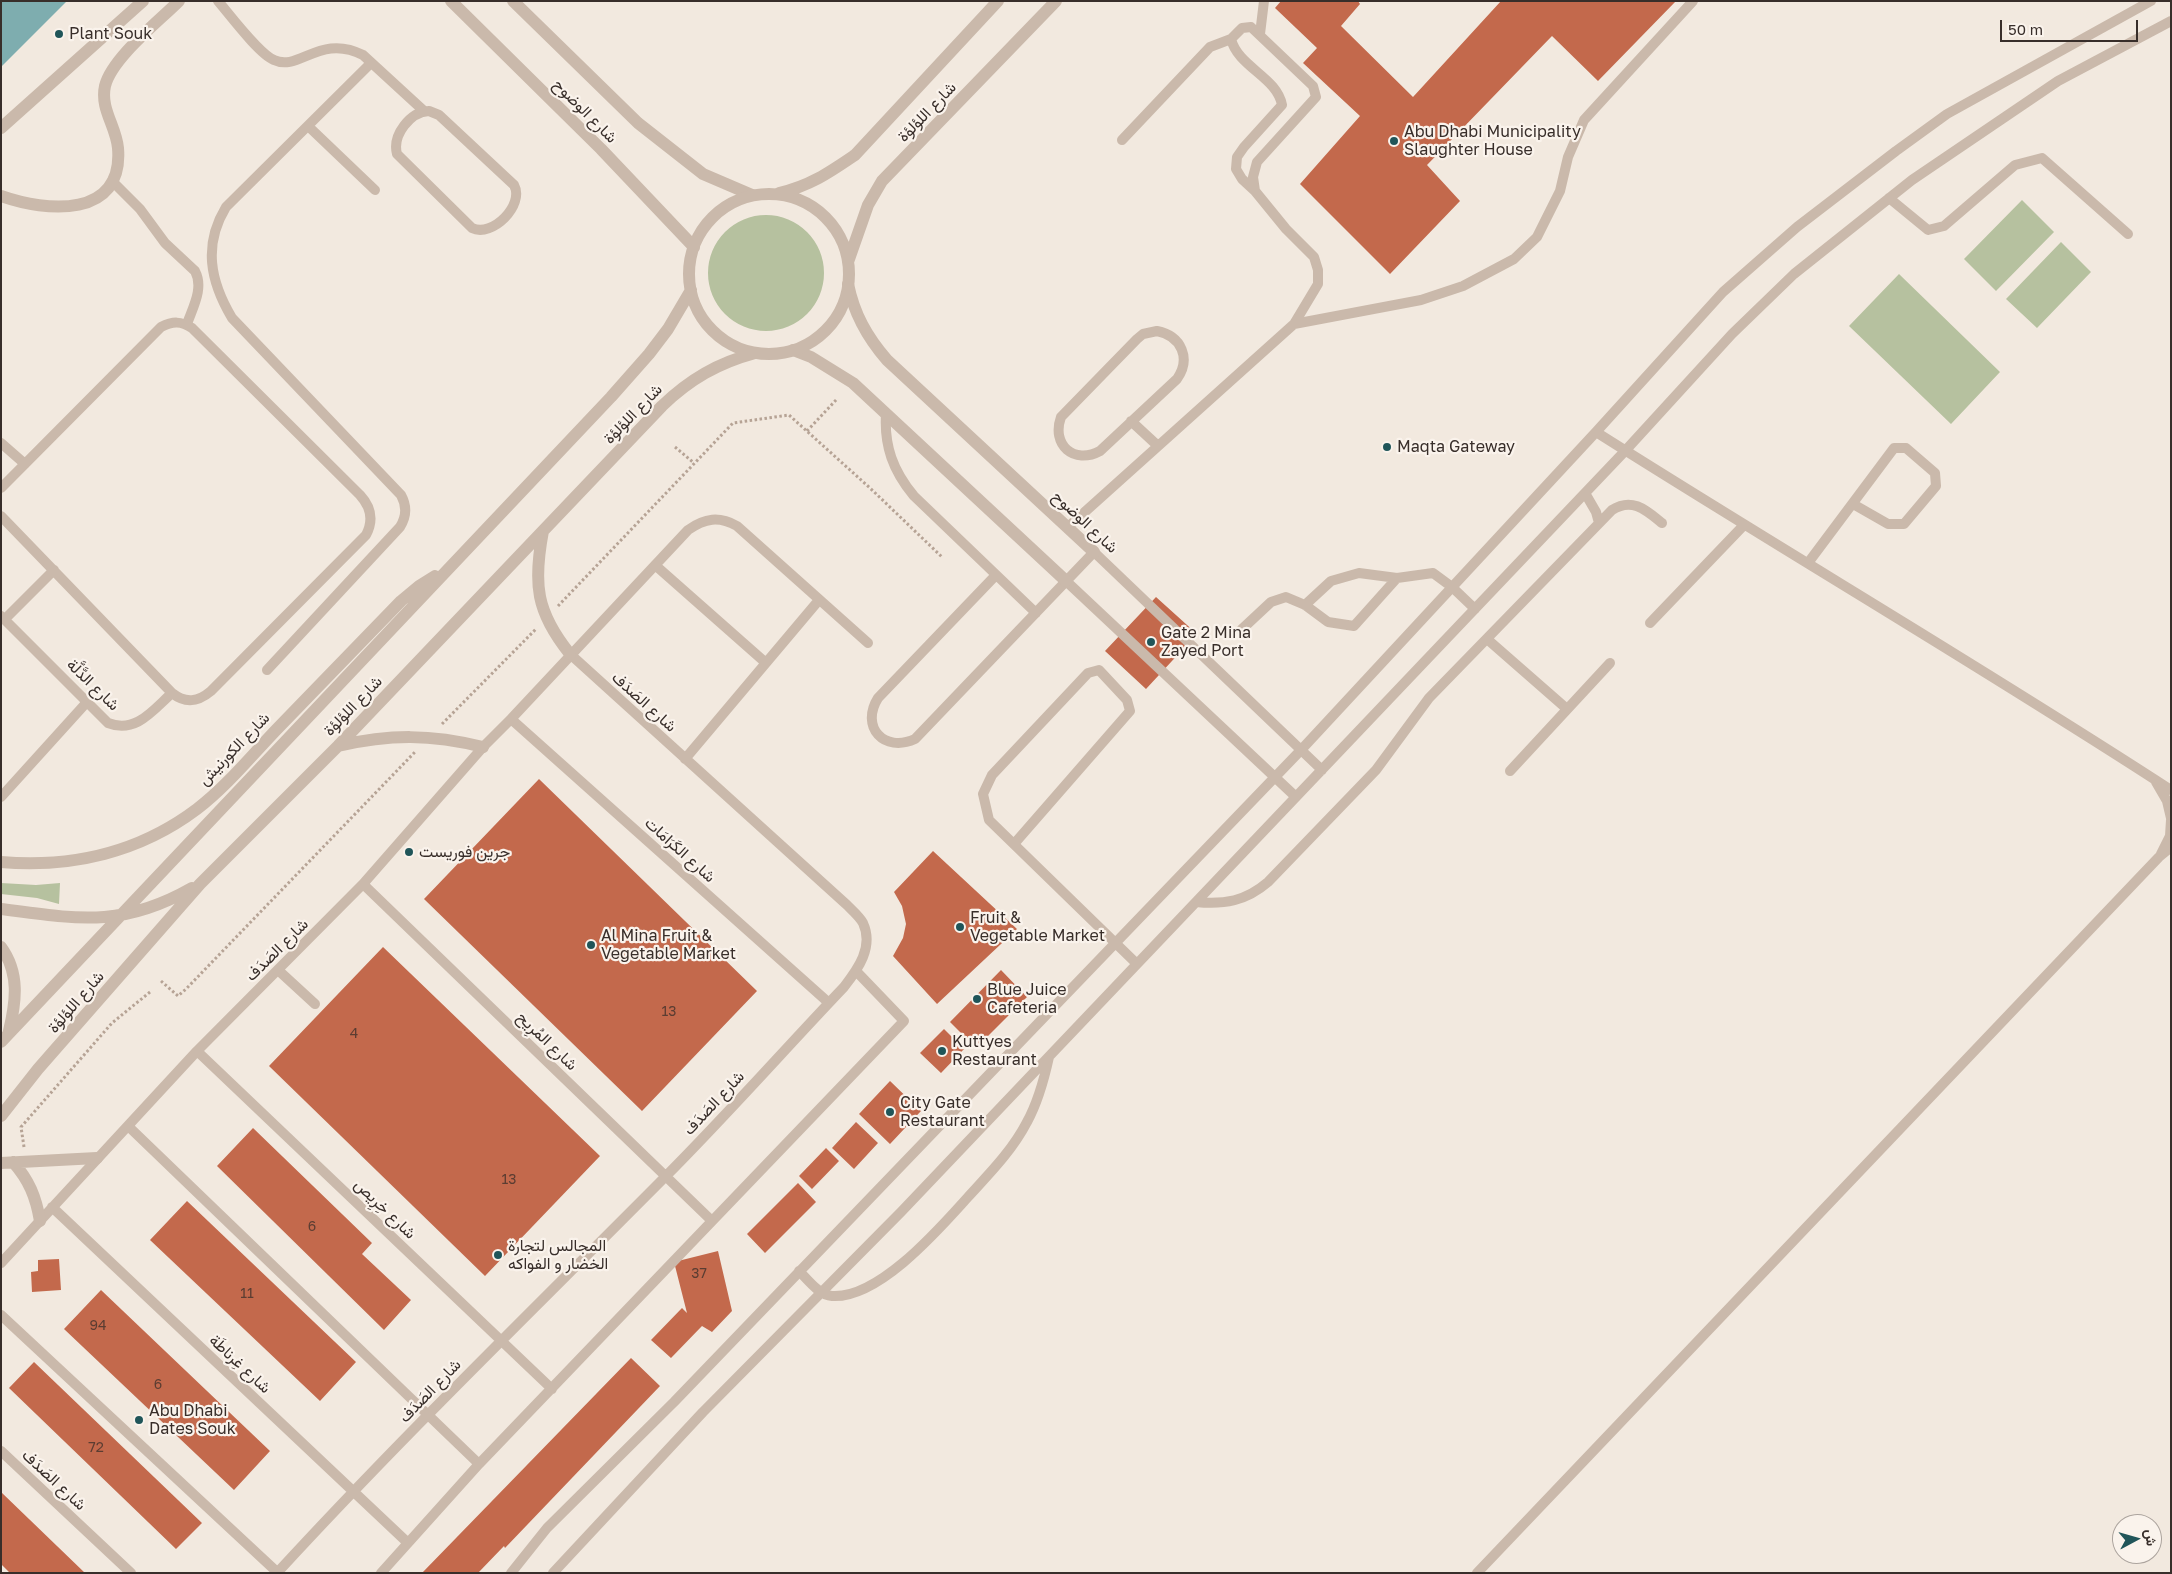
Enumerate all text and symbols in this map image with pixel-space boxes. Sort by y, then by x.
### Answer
scale bar [2002,10,2140,42]
text: 50 m [2008,20,2043,38]
place label: Plant Souk [69,24,152,44]
marker: Plant Souk [53,28,65,40]
street label: شارع الوضوح [549,75,621,147]
street label: شارع اللؤلؤة [894,78,960,146]
place label: Abu Dhabi Municipality Slaughter House [1404,122,1581,160]
marker: Abu Dhabi Municipality Slaughter House [1388,135,1400,147]
street label: شارع اللؤلؤة [600,380,666,448]
place label: Maqta Gateway [1397,437,1515,457]
marker: Maqta Gateway [1381,441,1393,453]
street label: شارع الوضوح [1048,487,1122,557]
place label: Gate 2 Mina Zayed Port [1161,623,1251,661]
marker: Gate 2 Mina Zayed Port [1145,636,1157,648]
street label: شارع الدَّلَّة [63,655,123,715]
street label: شارع الصَدَف [608,668,680,736]
street label: شارع اللؤلؤة [320,672,386,740]
street label: شارع الكورنيش [194,708,274,790]
street label: شارع الكَرَامَات [641,813,719,887]
place label: جرين فوريست [419,842,510,862]
marker: جرين فوريست [403,846,415,858]
place label: Fruit & Vegetable Market [970,908,1105,946]
street label: شارع الصَدَف [242,915,312,985]
marker: Fruit & Vegetable Market [954,921,966,933]
place label: Al Mina Fruit & Vegetable Market [601,926,736,964]
marker: Al Mina Fruit & Vegetable Market [585,939,597,951]
street label: شارع اللؤلؤة [44,967,108,1037]
place label: Blue Juice Cafeteria [987,980,1067,1018]
marker: Blue Juice Cafeteria [971,993,983,1005]
house number: 13 [662,1004,676,1020]
street label: شارع المُرِيح [513,1007,581,1075]
house number: 4 [350,1026,358,1042]
place label: Kuttyes Restaurant [952,1032,1037,1070]
marker: Kuttyes Restaurant [936,1045,948,1057]
street label: شارع الصَدَف [679,1067,749,1139]
place label: City Gate Restaurant [900,1093,985,1131]
marker: City Gate Restaurant [884,1106,896,1118]
house number: 13 [502,1172,516,1188]
street label: شارع خِرِيص [350,1175,420,1243]
house number: 6 [308,1219,316,1235]
place label: المجالس لتجارة الخضار و الفواكه [508,1236,608,1274]
marker: المجالس لتجارة الخضار و الفواكه [492,1249,504,1261]
house number: 37 [691,1266,707,1282]
house number: 11 [240,1286,254,1302]
house number: 94 [89,1318,107,1334]
street label: شارع غِرناطَة [205,1331,275,1397]
street label: شارع الصَدَف [395,1355,465,1427]
house number: 6 [154,1377,162,1393]
place label: Abu Dhabi Dates Souk [149,1401,236,1439]
marker: Abu Dhabi Dates Souk [133,1414,145,1426]
house number: 72 [88,1440,104,1456]
street label: شارع الصَدَف [18,1445,90,1515]
north arrow [2112,1514,2162,1564]
text: ش [2142,1528,2161,1547]

